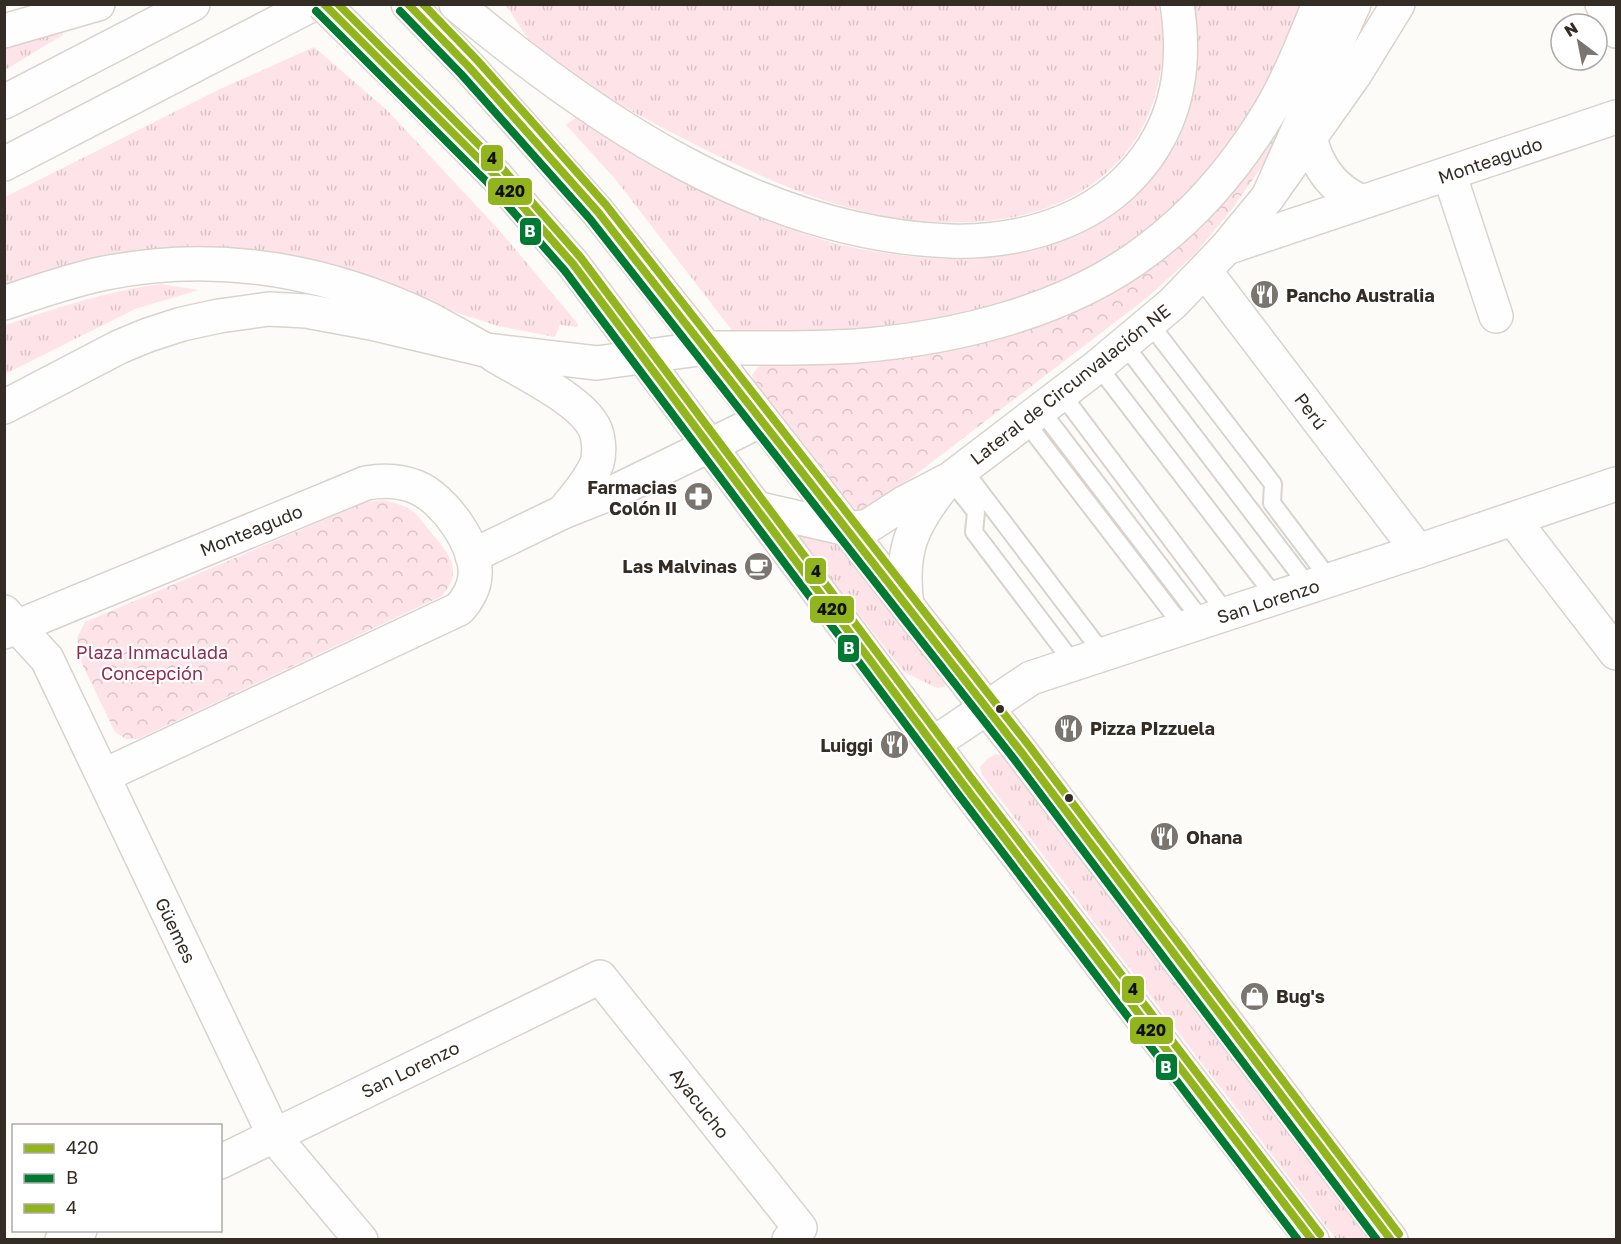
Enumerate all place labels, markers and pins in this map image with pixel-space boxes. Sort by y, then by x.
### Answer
restaurant icon: Pancho Australia [1249,279,1281,311]
place label: Pancho Australia [1286,284,1435,306]
place label: Farmacias Colón II [587,476,677,519]
pharmacy icon: Farmacias Colón II [682,481,714,513]
cafe icon: Las Malvinas [742,550,774,582]
place label: Las Malvinas [622,555,737,577]
unlabelled marker [994,703,1006,715]
restaurant icon: Pizza PIzzuela [1053,712,1085,744]
place label: Pizza PIzzuela [1090,717,1215,739]
restaurant icon: Luiggi [878,729,910,761]
place label: Luiggi [820,734,873,756]
unlabelled marker [1063,792,1075,804]
restaurant icon: Ohana [1149,821,1181,853]
place label: Ohana [1186,826,1243,848]
shop icon: Bug's [1239,980,1271,1012]
place label: Bug's [1276,985,1325,1007]

